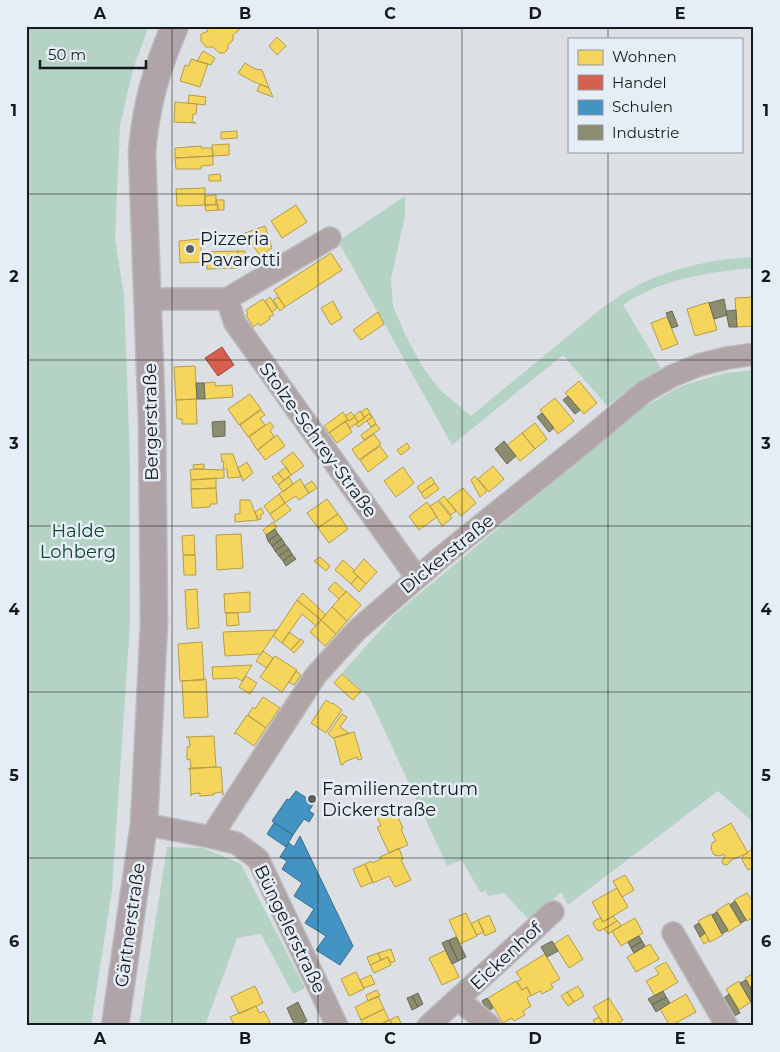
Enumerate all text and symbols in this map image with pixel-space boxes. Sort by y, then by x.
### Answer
text: A [93,4,107,23]
text: B [239,4,251,23]
text: C [384,4,396,23]
text: D [528,4,542,23]
text: E [675,4,685,23]
scale bar [40,38,146,70]
legend [568,38,742,152]
text: 50 m [48,45,86,64]
text: Wohnen [612,47,677,66]
text: Handel [612,73,666,92]
text: Schulen [612,97,673,116]
text: 1 [11,101,17,120]
text: 1 [763,101,769,120]
text: Industrie [612,123,679,142]
place label: Pizzeria Pavarotti [200,228,281,271]
marker: Pizzeria Pavarotti [184,243,196,255]
text: 2 [9,267,19,286]
text: 2 [761,267,771,286]
street label: Stolze-Schrey-Straße [254,358,382,522]
street label: Bergerstraße [139,363,163,481]
text: 3 [8,434,19,453]
text: 3 [760,434,771,453]
street label: Dickerstraße [396,509,498,598]
park label: Halde Lohberg [40,520,116,563]
text: 4 [8,600,20,619]
text: 4 [760,600,772,619]
text: 5 [9,766,19,785]
text: 5 [761,766,771,785]
place label: Familienzentrum Dickerstraße [322,778,478,821]
marker: Familienzentrum Dickerstraße [306,793,318,805]
street label: Gärtnerstraße [110,861,150,989]
street label: Büngelerstraße [249,861,331,997]
street label: Eickenhof [466,917,547,995]
text: 6 [9,932,19,951]
text: 6 [761,932,771,951]
text: A [93,1029,107,1048]
text: B [239,1029,251,1048]
text: C [384,1029,396,1048]
text: D [528,1029,542,1048]
text: E [675,1029,685,1048]

